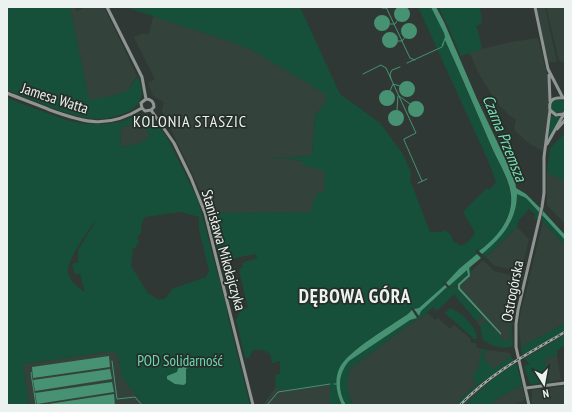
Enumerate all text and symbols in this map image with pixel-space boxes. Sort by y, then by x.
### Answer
street label: Jamesa Watta [18,78,91,118]
water label: Czarna Przemsza [479,92,532,186]
district label: KOLONIA STASZIC [133,111,247,131]
street label: Stanisława Mikołajczyka [198,187,250,313]
street label: Ostrogórska [497,259,527,323]
district label: DĘBOWA GÓRA [299,284,411,308]
park label: POD Solidarność [137,351,223,370]
north arrow [524,364,564,404]
text: N [542,386,550,401]

